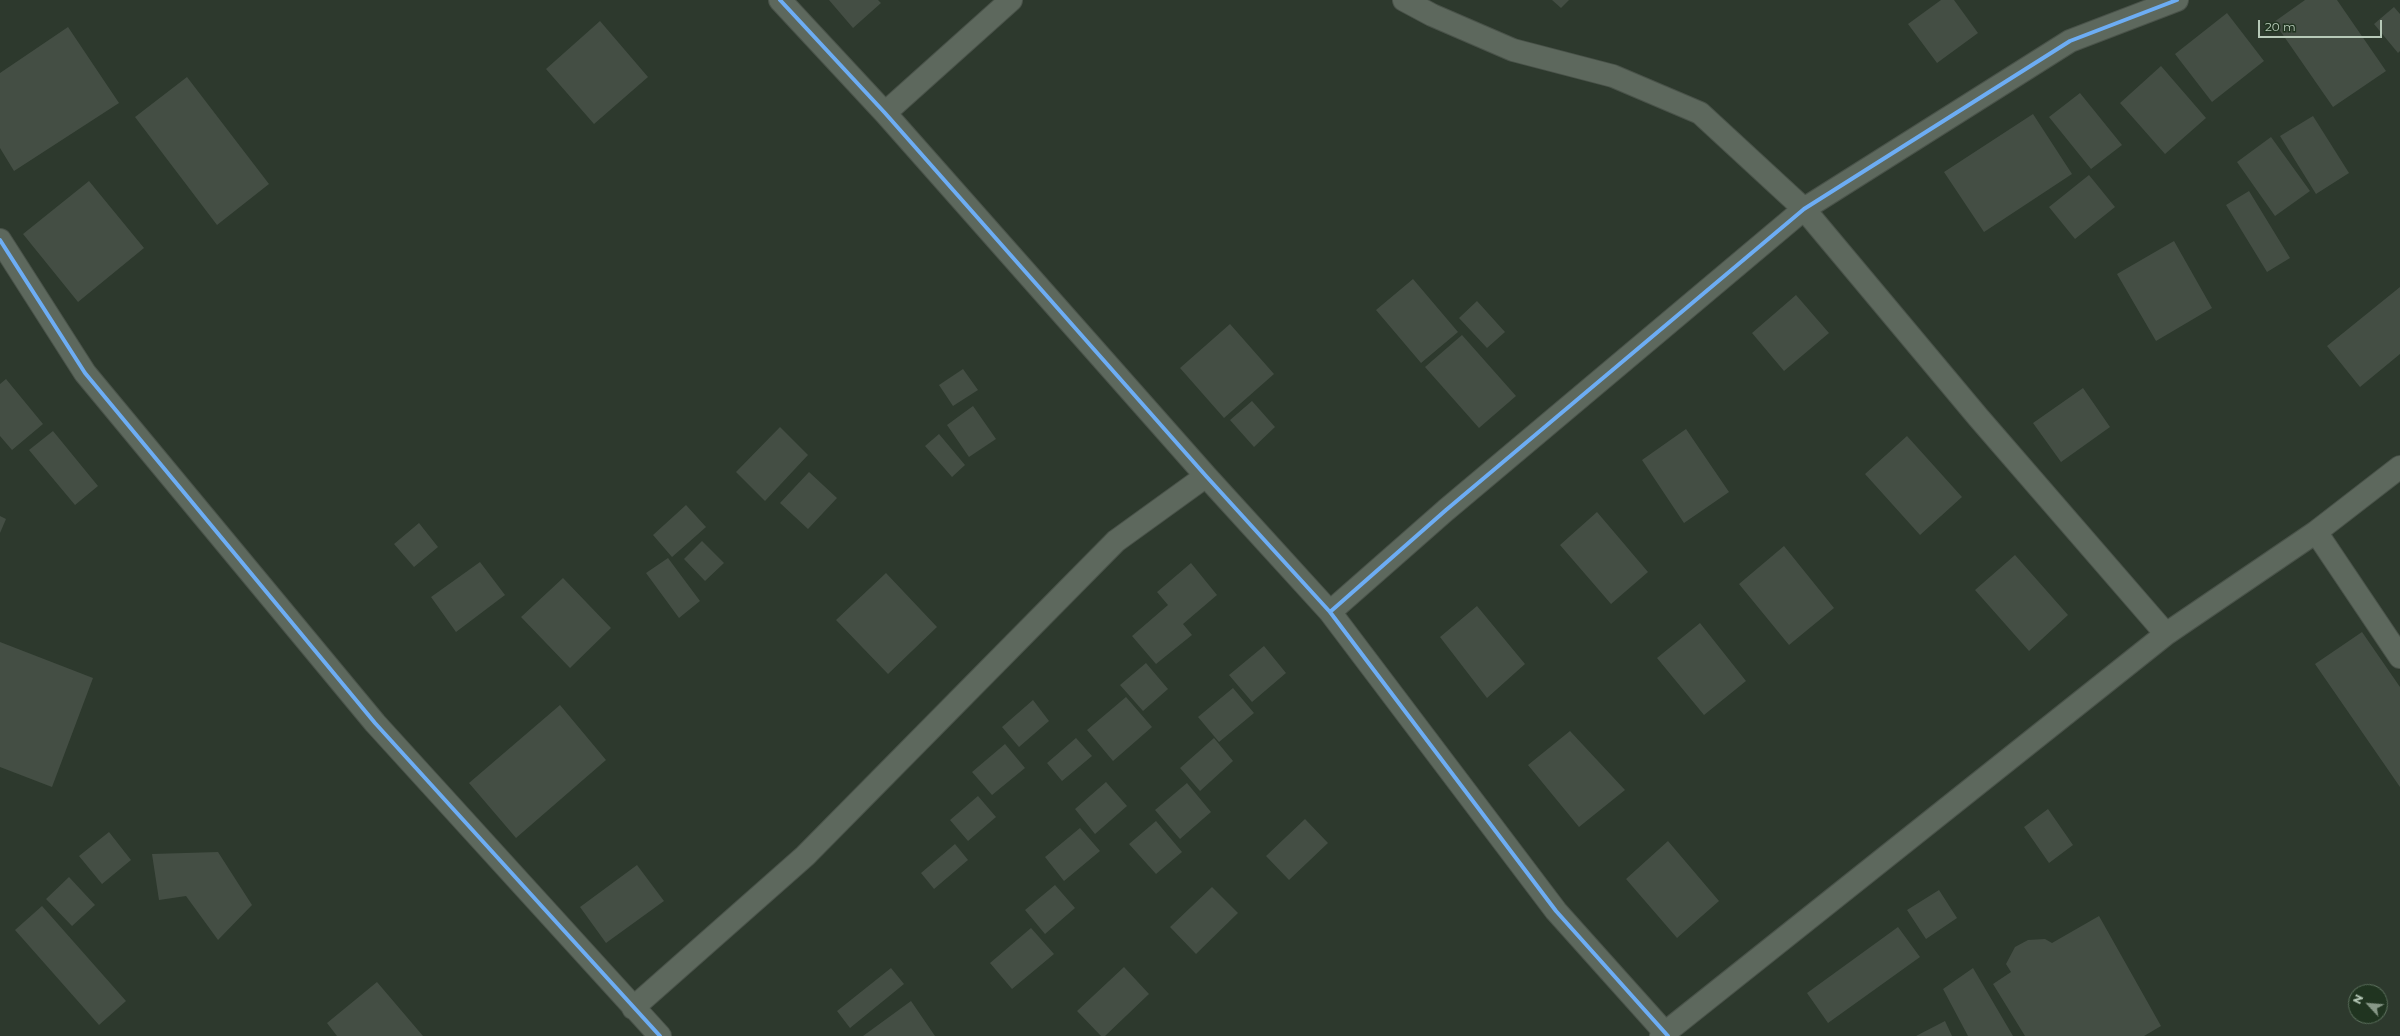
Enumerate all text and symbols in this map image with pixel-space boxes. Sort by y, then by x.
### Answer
scale bar [2260,12,2384,38]
text: 20 m [2265,19,2296,34]
north arrow [2348,984,2388,1024]
text: N [2350,992,2366,1006]

